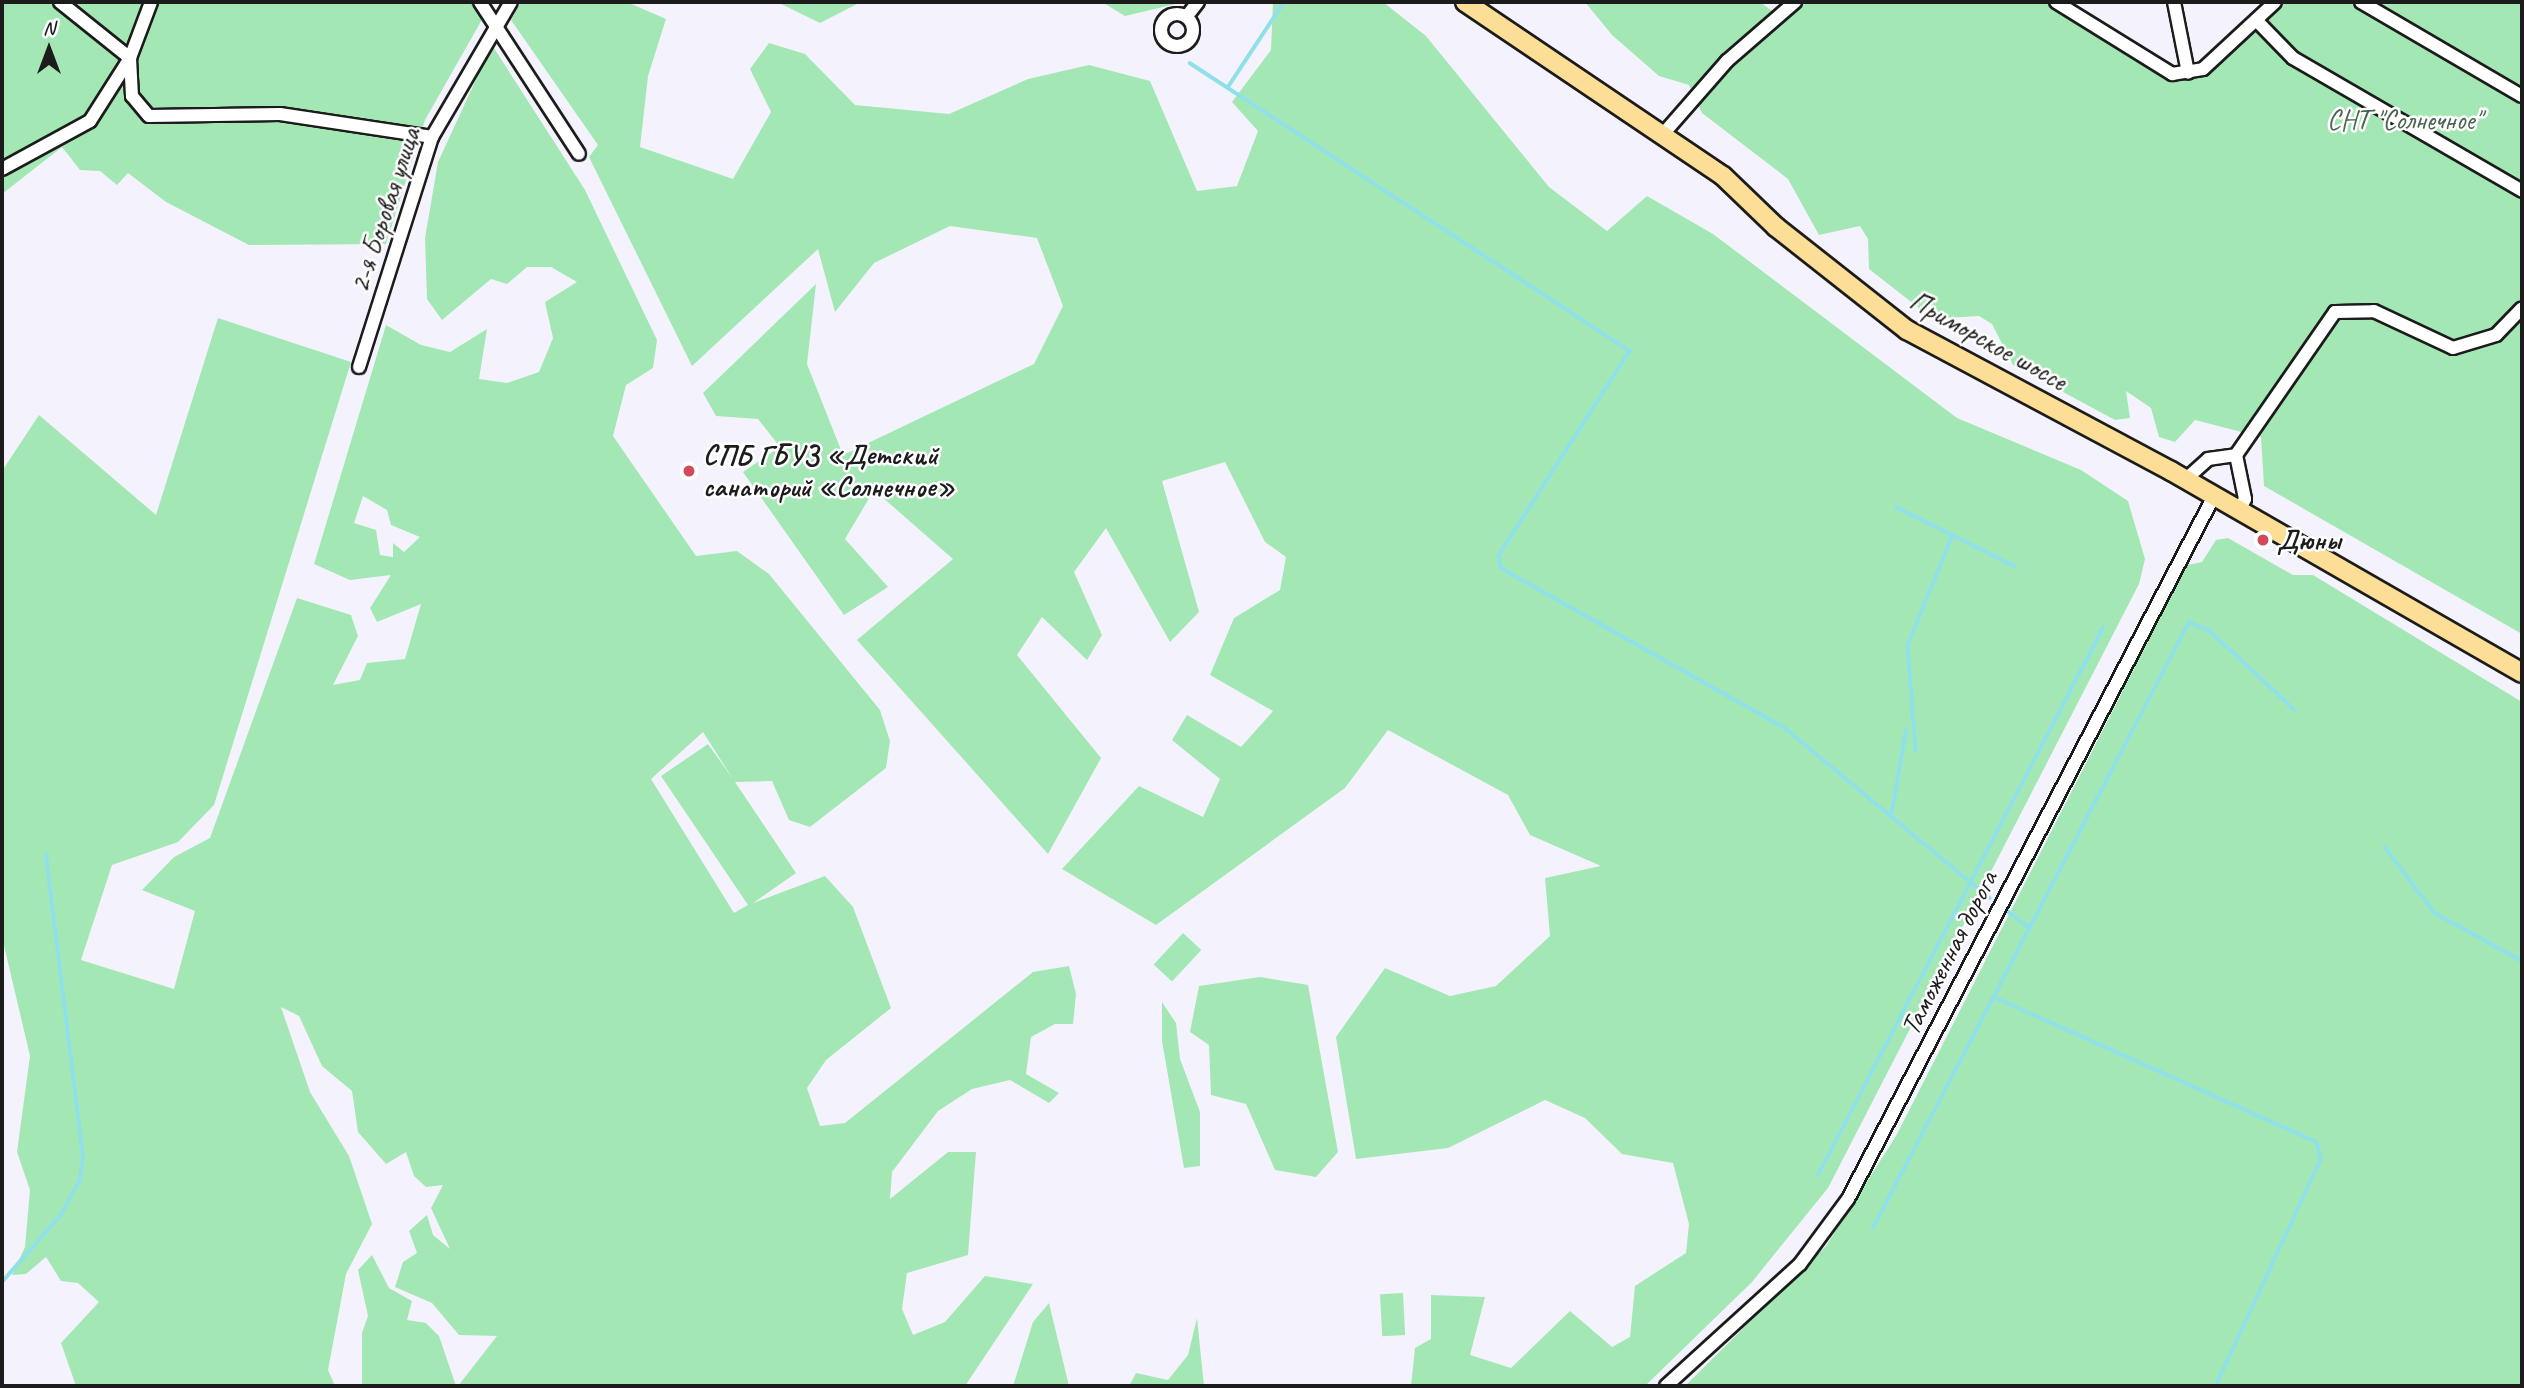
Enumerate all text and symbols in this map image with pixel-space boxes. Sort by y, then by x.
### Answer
north arrow [14,14,84,84]
text: N [43,16,55,40]
park label: СНТ "Солнечное" [2327,103,2481,137]
street label: 2-я Боровая улица [342,122,428,298]
street label: Приморское шоссе [1903,284,2073,398]
place label: СПБ ГБУЗ «Детский санаторий «Солнечное» [703,438,955,504]
marker: СПБ ГБУЗ «Детский санаторий «Солнечное» [681,463,697,479]
place label: Дюны [2277,523,2341,557]
marker: Дюны [2255,532,2271,548]
street label: Таможенная дорога [1893,865,2005,1041]

